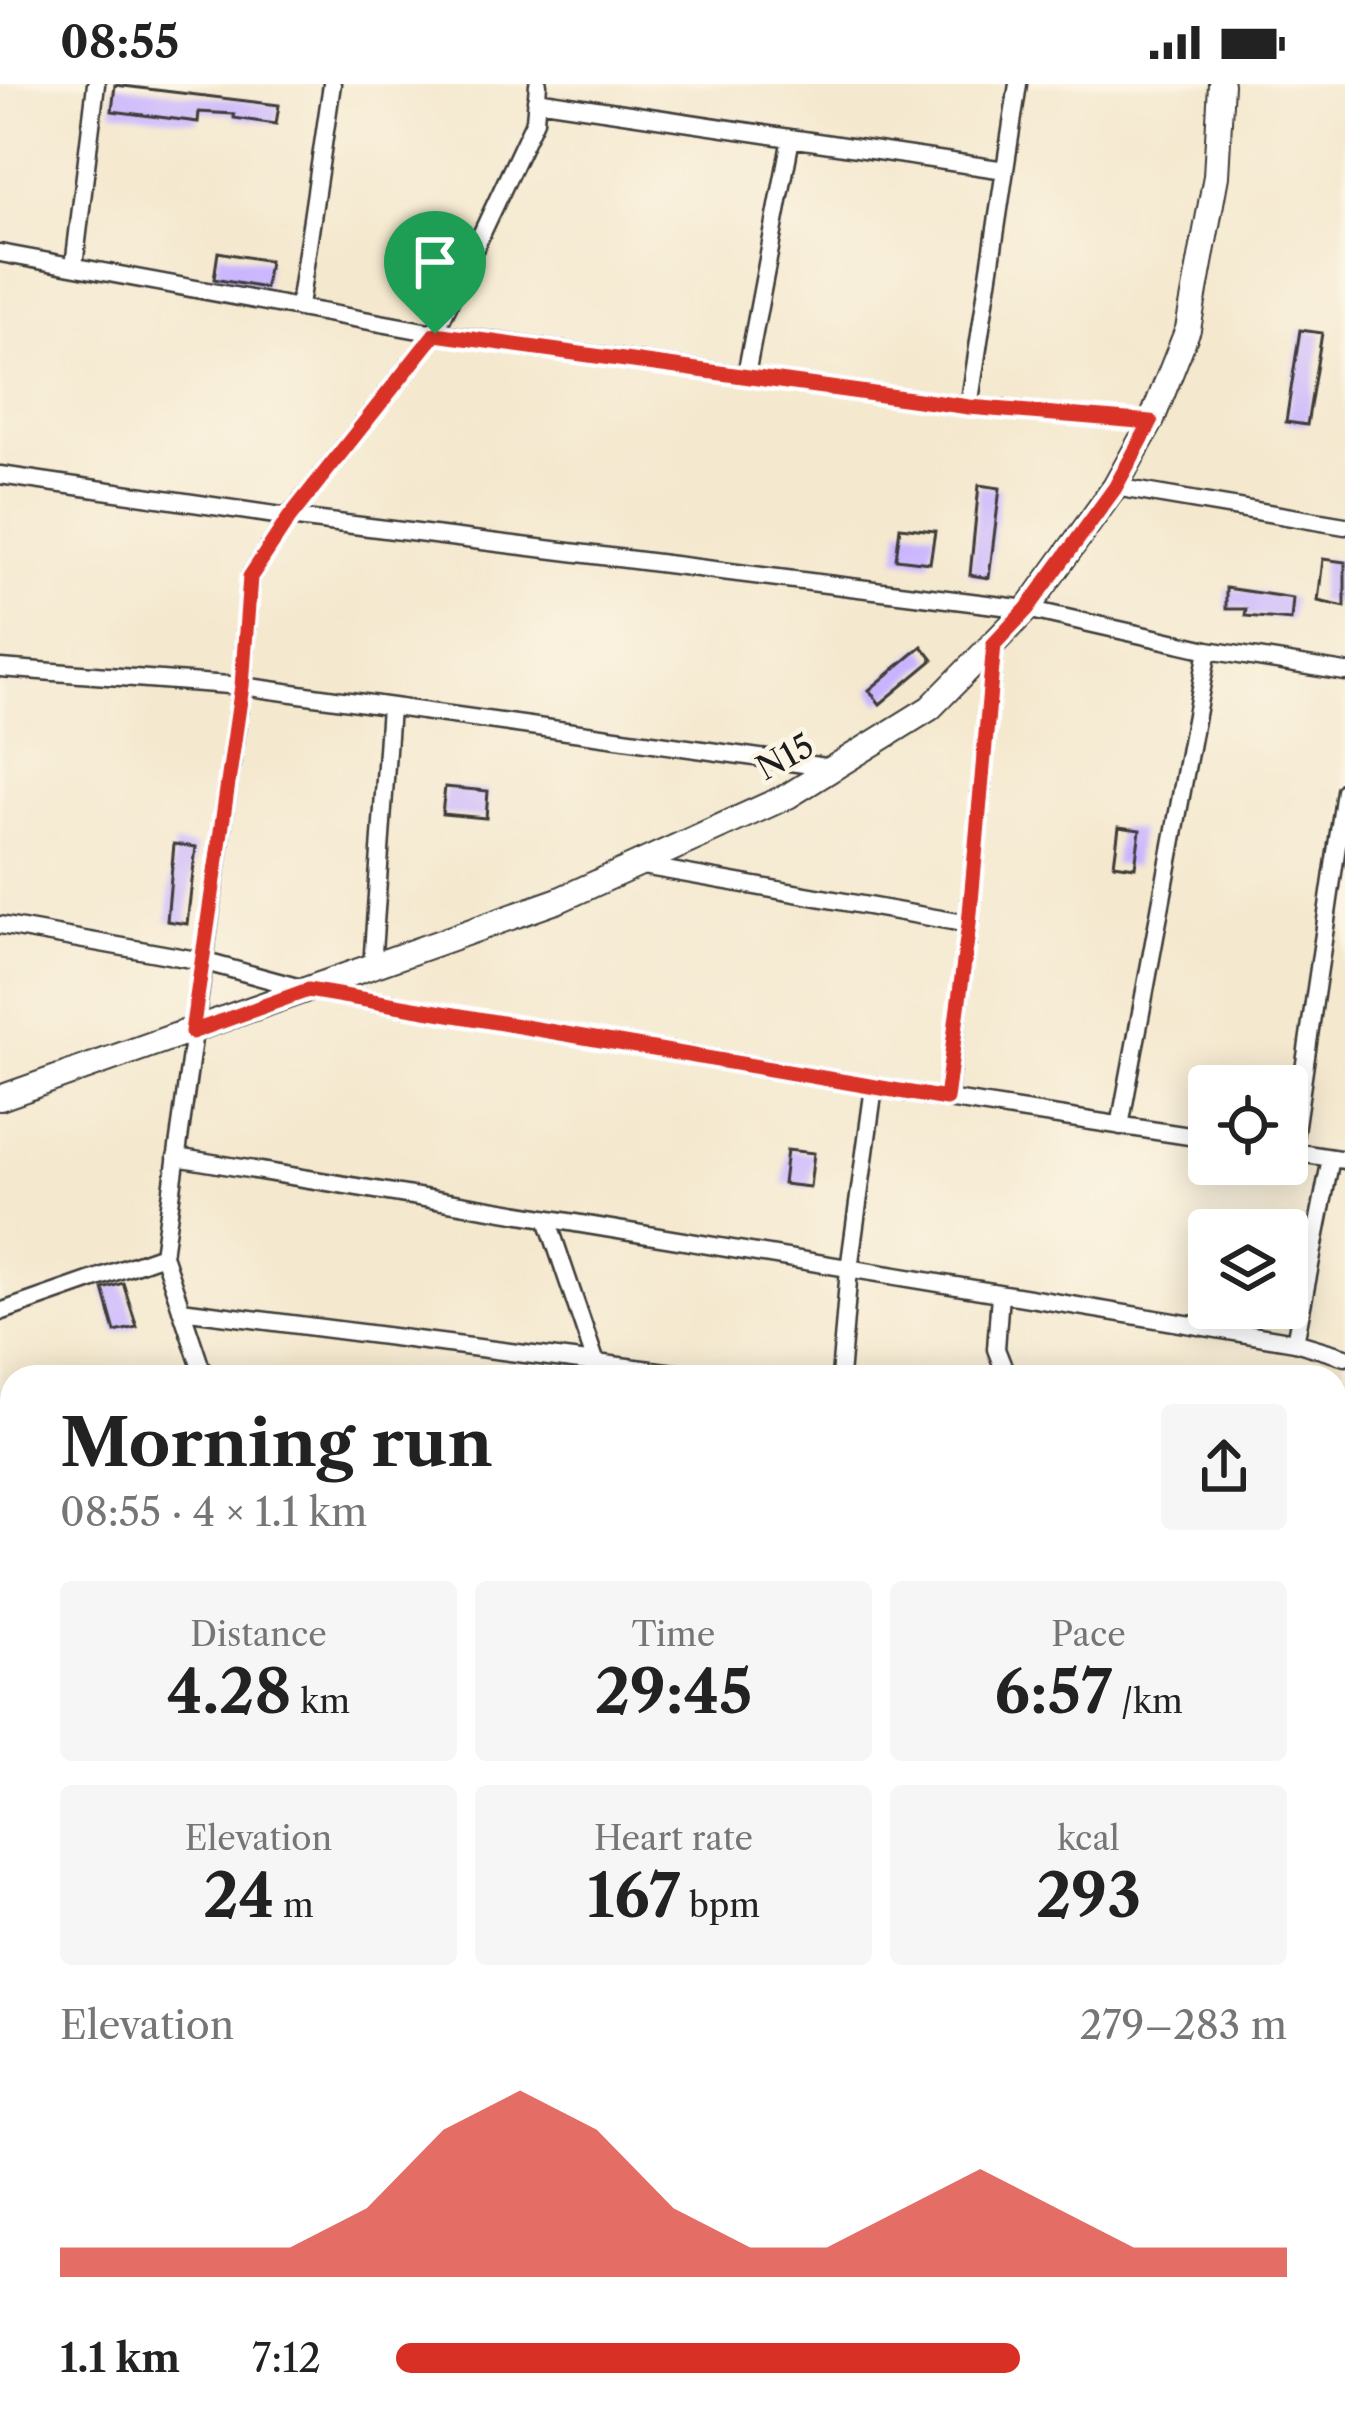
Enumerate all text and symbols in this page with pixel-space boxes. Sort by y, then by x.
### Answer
text: 08:55 [60,14,179,70]
pin [384,211,486,334]
icon: arrive [402,229,468,295]
street label: N15 [749,725,821,789]
map controls [1188,1065,1308,1329]
button: locate [1188,1065,1308,1185]
button: layers [1188,1209,1308,1329]
text: Morning run [60,1402,493,1483]
button: share [1161,1404,1287,1530]
text: 08:55 · 4 × 1.1 km [60,1488,367,1536]
text: Distance [190,1614,327,1655]
text: Time [632,1614,715,1655]
text: Pace [1051,1614,1126,1655]
text: 4.28 [167,1655,291,1729]
text: 29:45 [595,1655,752,1729]
text: 6:57 [994,1655,1112,1729]
text: km [291,1681,350,1722]
text: /km [1112,1681,1183,1722]
text: Elevation [185,1818,332,1859]
text: Heart rate [594,1818,753,1859]
text: kcal [1057,1818,1120,1859]
text: 24 [203,1859,274,1933]
text: 167 [587,1859,680,1933]
text: 293 [1036,1859,1141,1933]
text: m [274,1885,314,1926]
text: bpm [680,1885,760,1926]
text: Elevation [60,2001,234,2049]
text: 279–283 m [1080,2001,1287,2049]
text: 1.1 km [60,2334,180,2382]
text: 7:12 [252,2334,321,2382]

